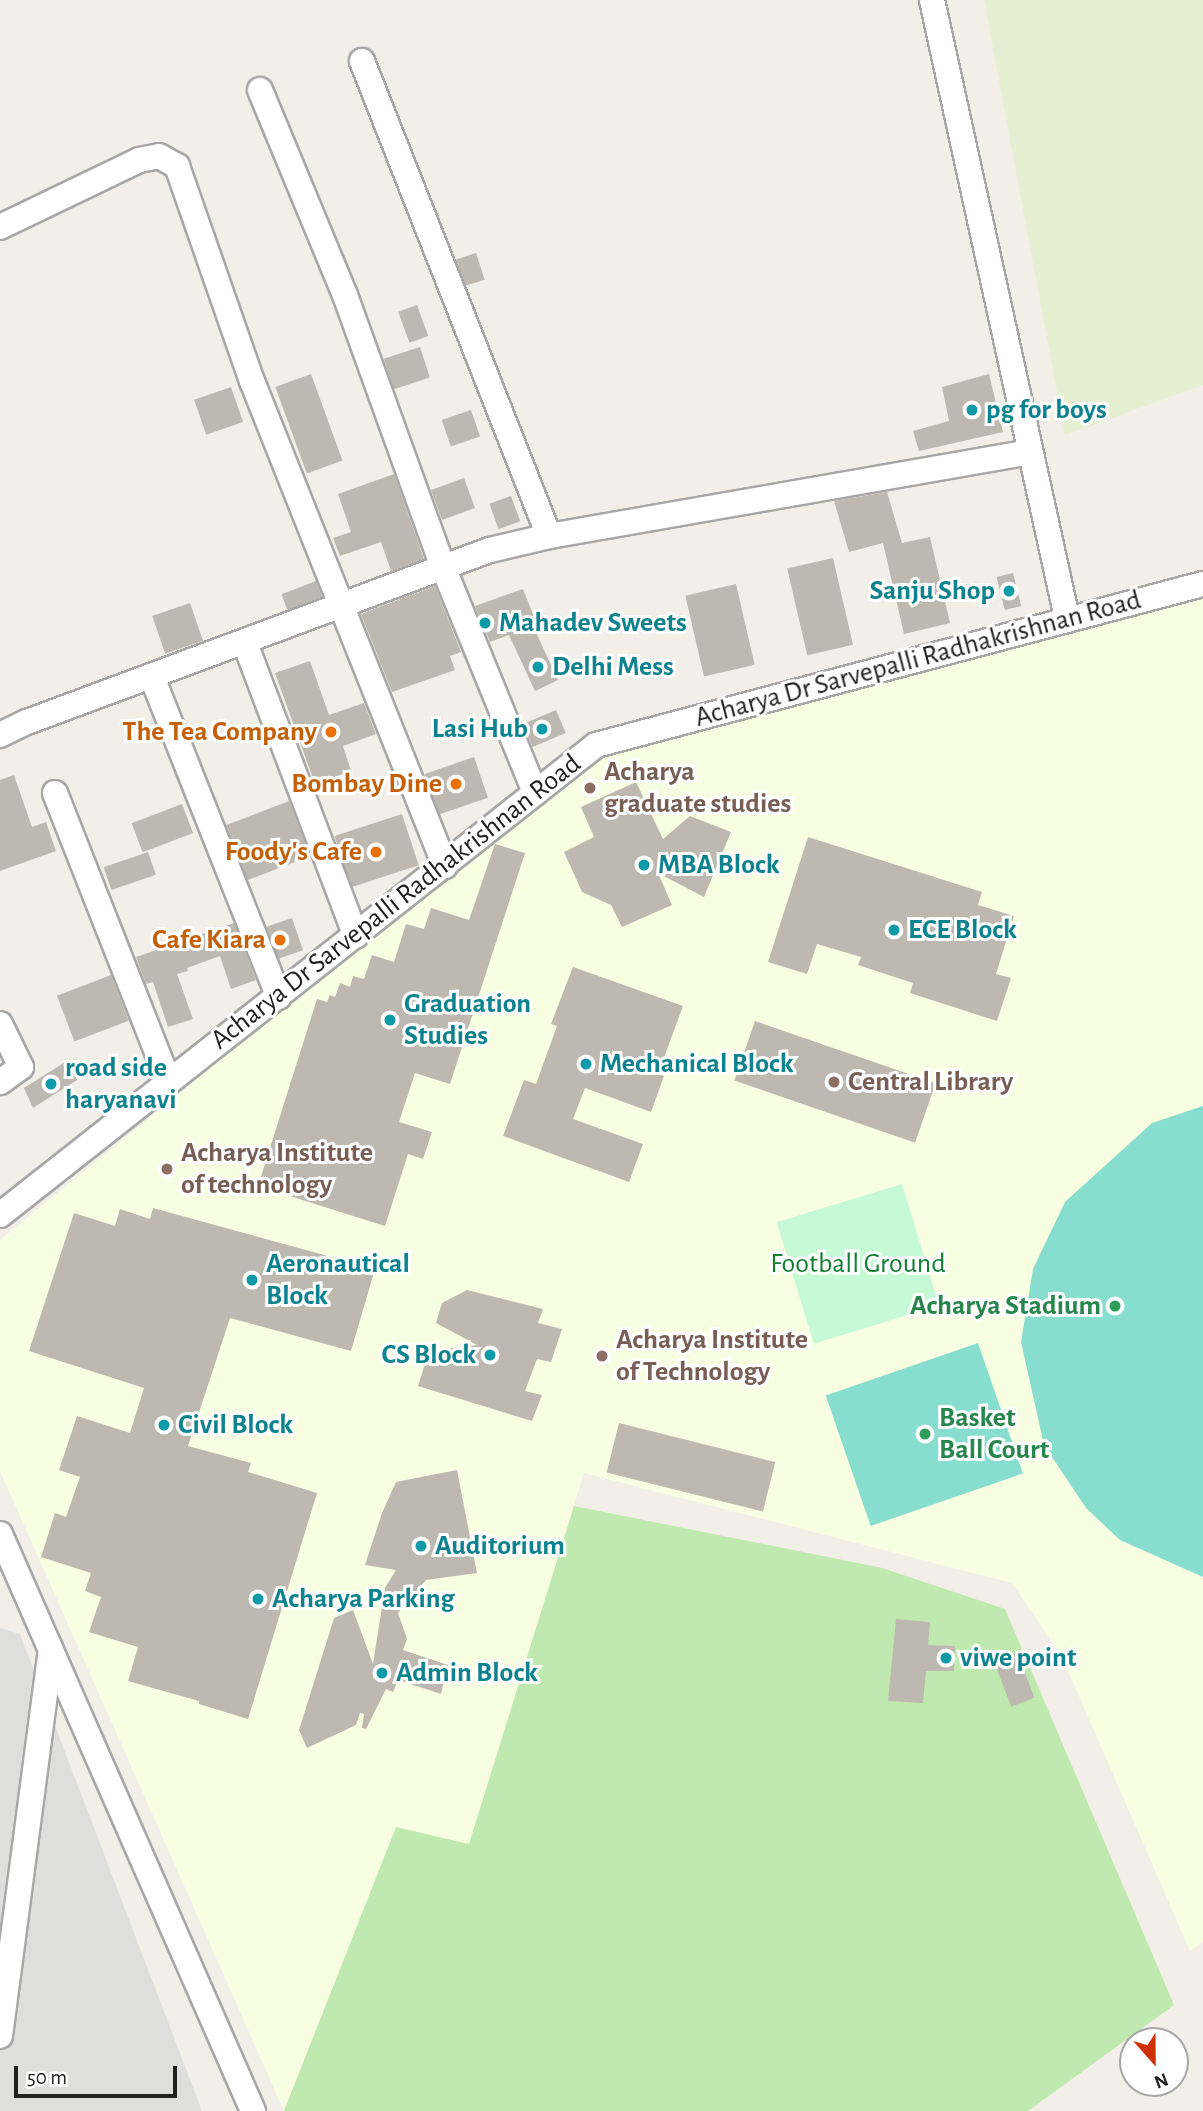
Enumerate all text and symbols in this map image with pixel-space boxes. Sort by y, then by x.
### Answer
place label: pg for boys [986,393,1107,427]
marker: pg for boys [964,402,980,418]
place label: Sanju Shop [870,574,995,608]
street label: Acharya Dr Sarvepalli Radhakrishnan Road [691,583,1145,735]
marker: Sanju Shop [1001,583,1017,599]
place label: Mahadev Sweets [499,606,687,640]
marker: Mahadev Sweets [477,615,493,631]
place label: Delhi Mess [552,650,674,684]
marker: Delhi Mess [530,659,546,675]
place label: Lasi Hub [432,712,528,746]
place label: The Tea Company [122,715,317,749]
marker: Lasi Hub [534,721,550,737]
marker: The Tea Company [323,724,339,740]
street label: Acharya Dr Sarvepalli Radhakrishnan Road [204,747,588,1057]
place label: Acharya graduate studies [604,755,791,821]
place label: Bombay Dine [291,767,442,801]
marker: Bombay Dine [448,776,464,792]
marker: Acharya graduate studies [582,780,598,796]
place label: Foody's Cafe [225,835,362,869]
marker: Foody's Cafe [368,844,384,860]
place label: MBA Block [658,848,779,882]
marker: MBA Block [636,857,652,873]
place label: ECE Block [908,913,1017,947]
marker: ECE Block [886,922,902,938]
place label: Cafe Kiara [152,923,266,957]
marker: Cafe Kiara [272,932,288,948]
place label: Graduation Studies [404,987,531,1053]
marker: Graduation Studies [382,1012,398,1028]
place label: Mechanical Block [600,1047,794,1081]
place label: road side haryanavi [65,1051,176,1117]
marker: Mechanical Block [578,1056,594,1072]
place label: Central Library [848,1065,1013,1099]
marker: Central Library [826,1074,842,1090]
marker: road side haryanavi [43,1076,59,1092]
place label: Acharya Institute of technology [181,1136,373,1202]
marker: Acharya Institute of technology [159,1161,175,1177]
place label: Aeronautical Block [266,1247,410,1313]
park label: Football Ground [770,1247,946,1281]
marker: Aeronautical Block [244,1272,260,1288]
place label: Acharya Stadium [910,1289,1101,1323]
marker: Acharya Stadium [1107,1298,1123,1314]
place label: Acharya Institute of Technology [616,1323,808,1389]
place label: CS Block [381,1338,476,1372]
marker: CS Block [482,1347,498,1363]
marker: Acharya Institute of Technology [594,1348,610,1364]
place label: Basket Ball Court [939,1401,1049,1467]
place label: Civil Block [178,1408,293,1442]
marker: Civil Block [156,1417,172,1433]
marker: Basket Ball Court [917,1426,933,1442]
place label: Auditorium [435,1529,565,1563]
marker: Auditorium [413,1538,429,1554]
place label: Acharya Parking [272,1582,455,1616]
marker: Acharya Parking [250,1591,266,1607]
place label: viwe point [960,1641,1076,1675]
marker: viwe point [938,1650,954,1666]
place label: Admin Block [396,1656,538,1690]
marker: Admin Block [374,1665,390,1681]
north arrow [1119,2027,1189,2097]
scale bar [18,2052,180,2096]
text: 50 m [27,2067,67,2088]
text: N [1151,2069,1171,2091]

